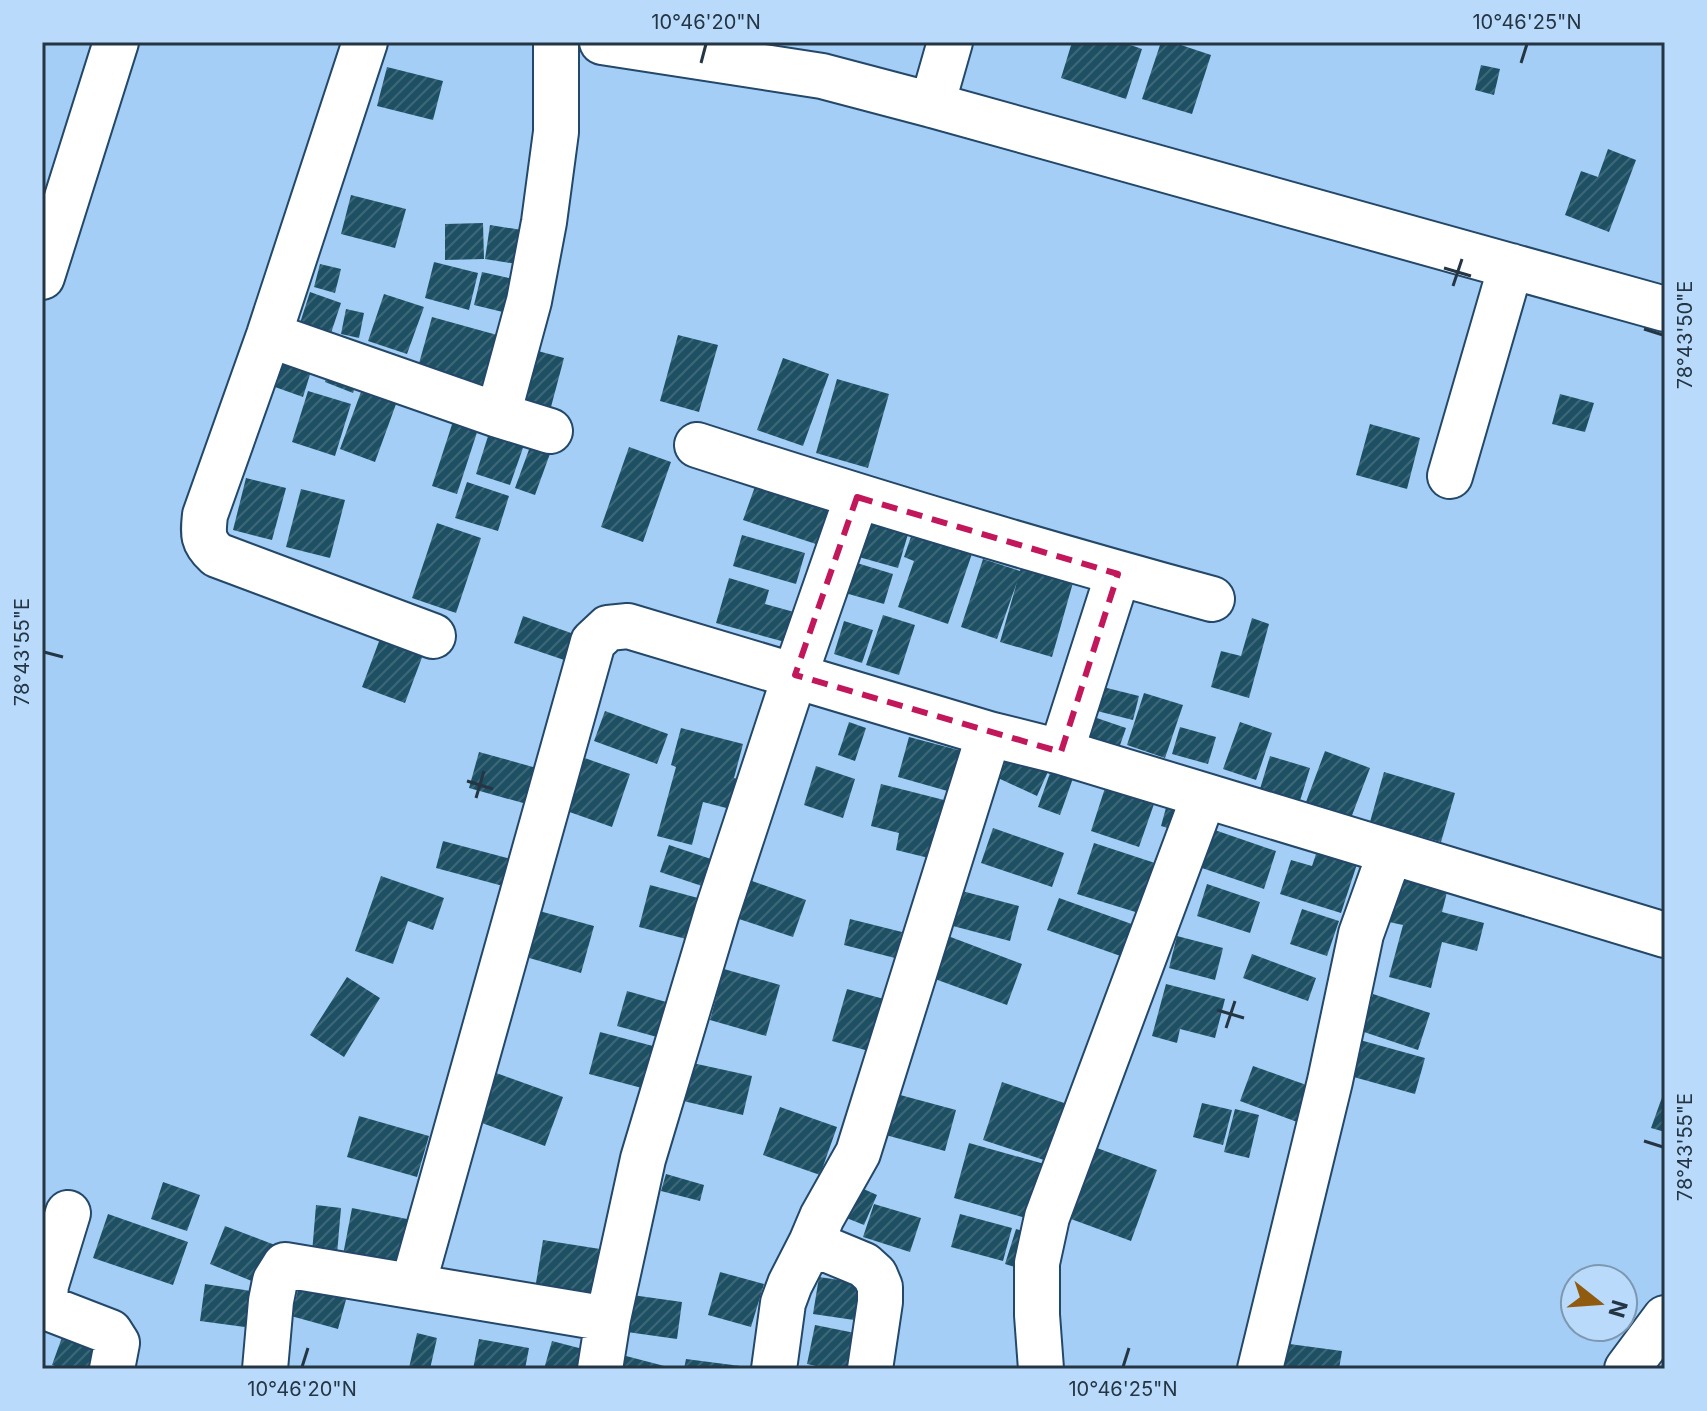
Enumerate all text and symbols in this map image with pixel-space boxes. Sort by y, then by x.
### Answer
text: 10°46'20"N [651,10,761,34]
text: 10°46'25"N [1472,10,1582,34]
text: 78°43'50"E [1673,281,1697,389]
text: 78°43'55"E [10,598,34,706]
text: 78°43'55"E [1673,1093,1697,1201]
north arrow [1559,1263,1639,1343]
text: N [1603,1297,1633,1321]
text: 10°46'20"N [247,1377,357,1401]
text: 10°46'25"N [1068,1377,1178,1401]

